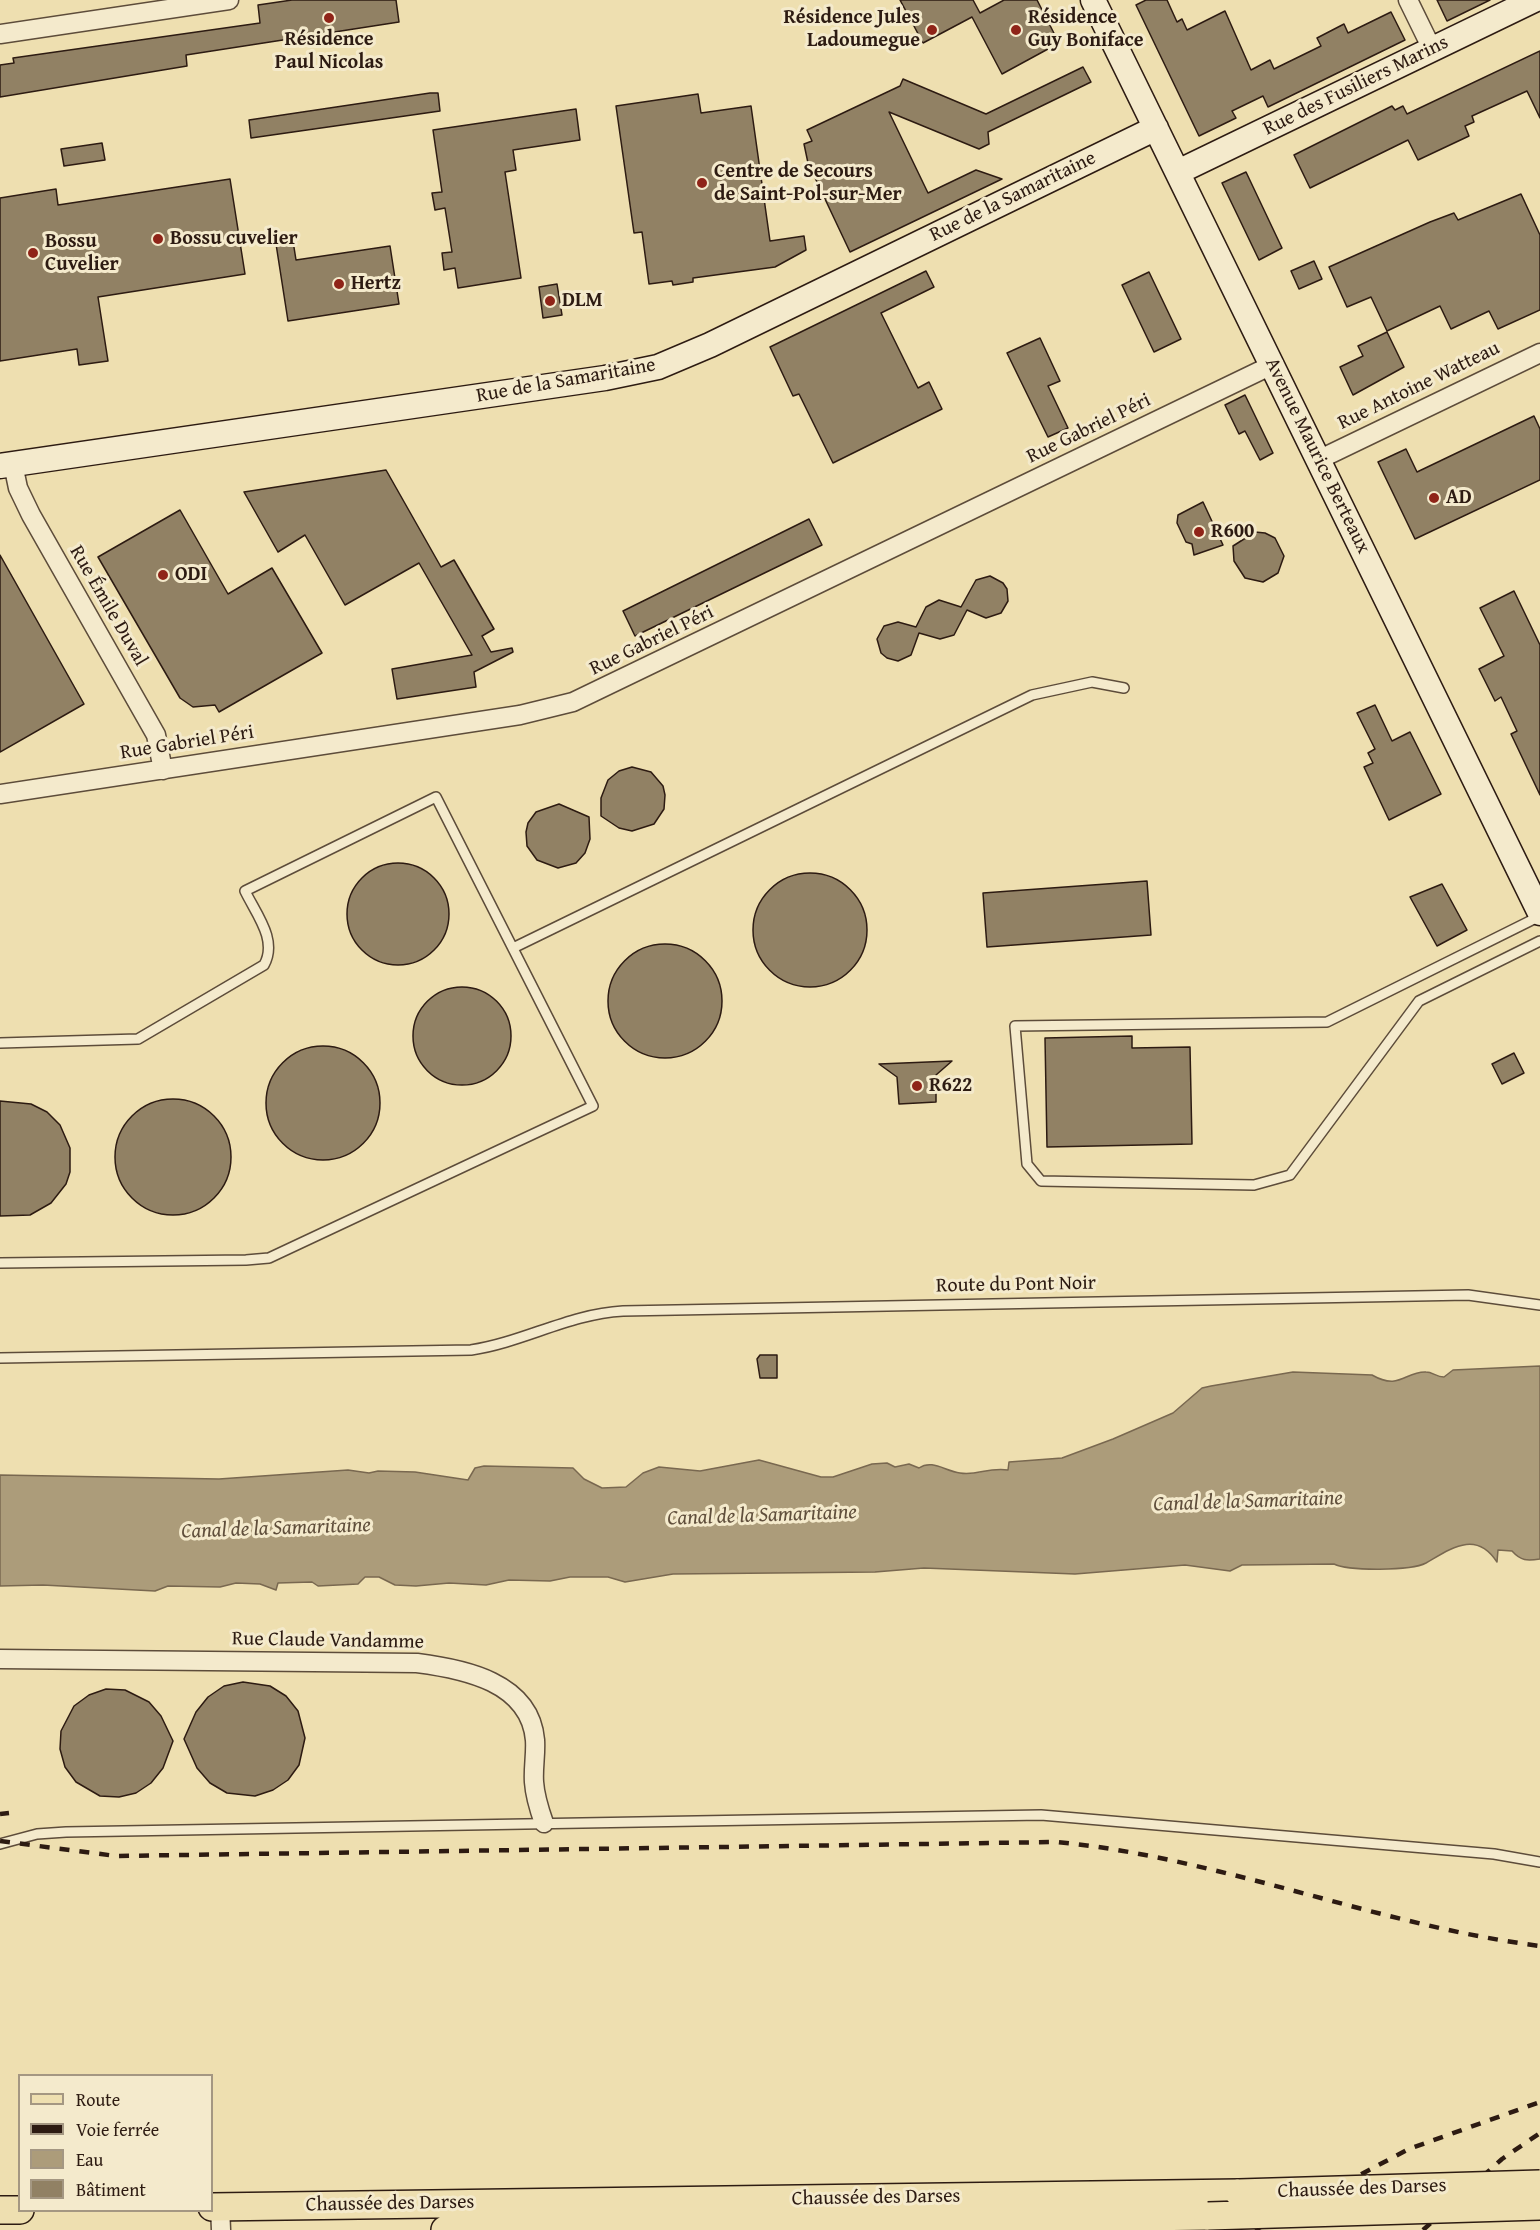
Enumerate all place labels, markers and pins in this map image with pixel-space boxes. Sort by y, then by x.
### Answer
place label: Résidence Jules Ladoumegue [783,6,920,53]
place label: Résidence Guy Boniface [1028,6,1144,53]
marker: Résidence Paul Nicolas [322,11,336,25]
marker: Résidence Jules Ladoumegue [925,23,939,37]
marker: Résidence Guy Boniface [1009,23,1023,37]
place label: Résidence Paul Nicolas [275,28,383,75]
place label: Centre de Secours de Saint-Pol-sur-Mer [714,160,902,207]
marker: Centre de Secours de Saint-Pol-sur-Mer [695,176,709,190]
place label: Bossu cuvelier [170,227,298,251]
place label: Bossu Cuvelier [45,230,119,277]
marker: Bossu cuvelier [151,232,165,246]
marker: Bossu Cuvelier [26,246,40,260]
place label: Hertz [351,272,401,296]
marker: Hertz [332,277,346,291]
place label: DLM [562,289,603,313]
marker: DLM [543,294,557,308]
place label: AD [1446,486,1472,510]
marker: AD [1427,491,1441,505]
place label: R600 [1211,520,1254,544]
marker: R600 [1192,525,1206,539]
place label: ODI [175,563,207,587]
marker: ODI [156,568,170,582]
place label: R622 [929,1074,972,1098]
marker: R622 [910,1079,924,1093]

